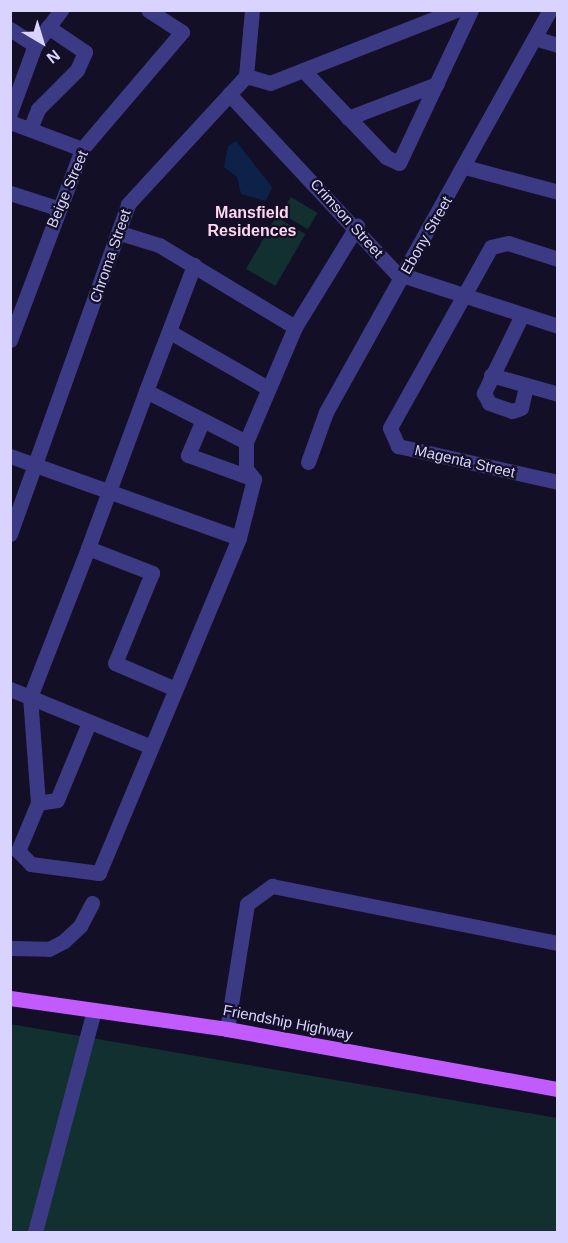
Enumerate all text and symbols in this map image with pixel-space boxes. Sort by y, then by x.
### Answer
north arrow [12,12,72,72]
text: N [44,46,63,67]
street label: Beige Street [43,147,91,231]
street label: Crimson Street [307,175,387,261]
street label: Ebony Street [397,193,455,277]
district label: Mansfield Residences [208,203,296,241]
street label: Chroma Street [86,207,134,305]
street label: Magenta Street [413,441,517,481]
street label: Friendship Highway [222,1001,354,1043]

